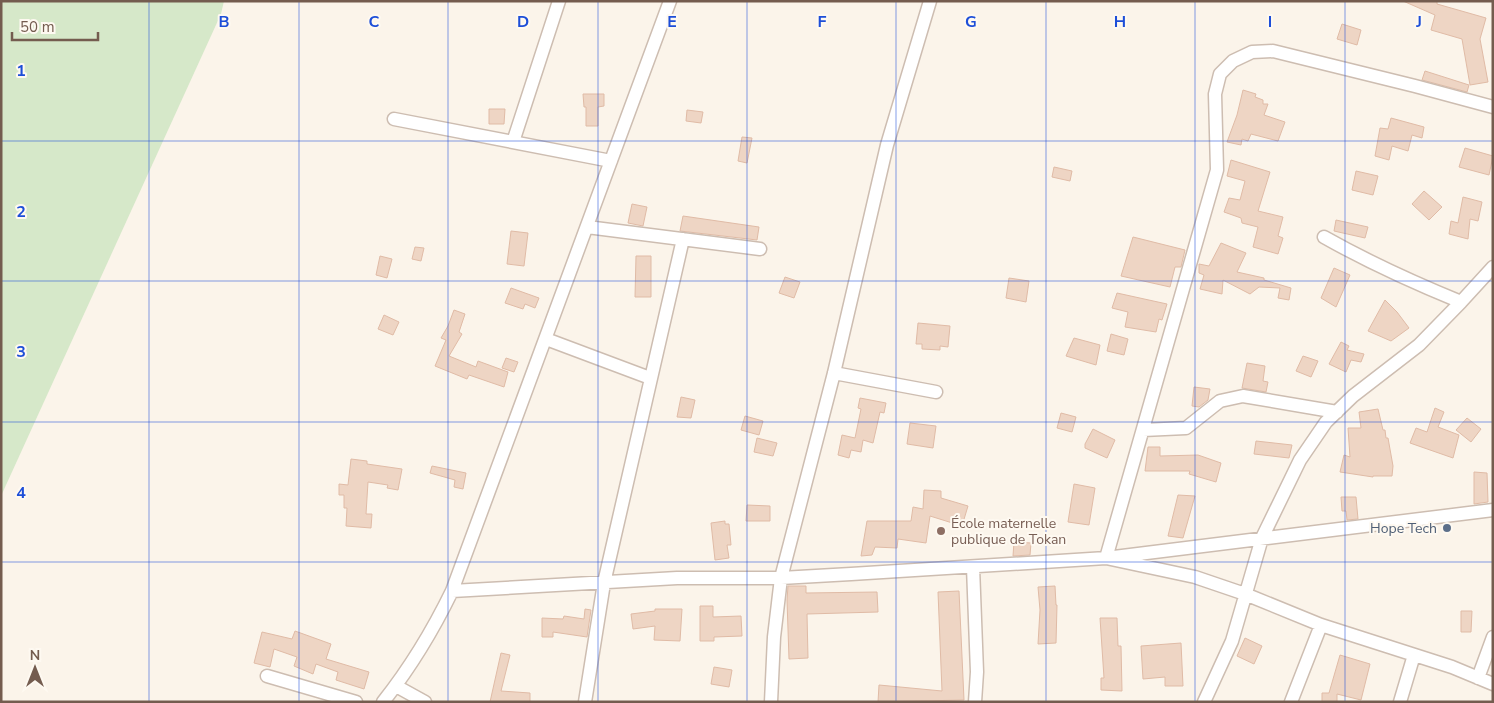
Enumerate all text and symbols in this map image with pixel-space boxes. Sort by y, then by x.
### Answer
scale bar [12,10,99,42]
text: B [218,11,230,33]
text: C [369,11,380,33]
text: D [517,11,529,33]
text: E [667,11,677,33]
text: F [818,11,827,33]
text: G [965,11,977,33]
text: H [1114,11,1126,33]
text: I [1268,11,1272,33]
text: J [1415,11,1422,33]
text: 50 m [20,17,55,37]
text: 1 [16,60,26,82]
text: 2 [16,201,26,223]
text: 3 [16,341,26,363]
text: 4 [16,482,26,504]
place label: École maternelle publique de Tokan [951,514,1066,549]
place label: Hope Tech [1370,519,1437,538]
marker: Hope Tech [1441,522,1453,534]
marker: École maternelle publique de Tokan [935,525,947,537]
north arrow [10,643,60,693]
text: N [30,646,40,665]

